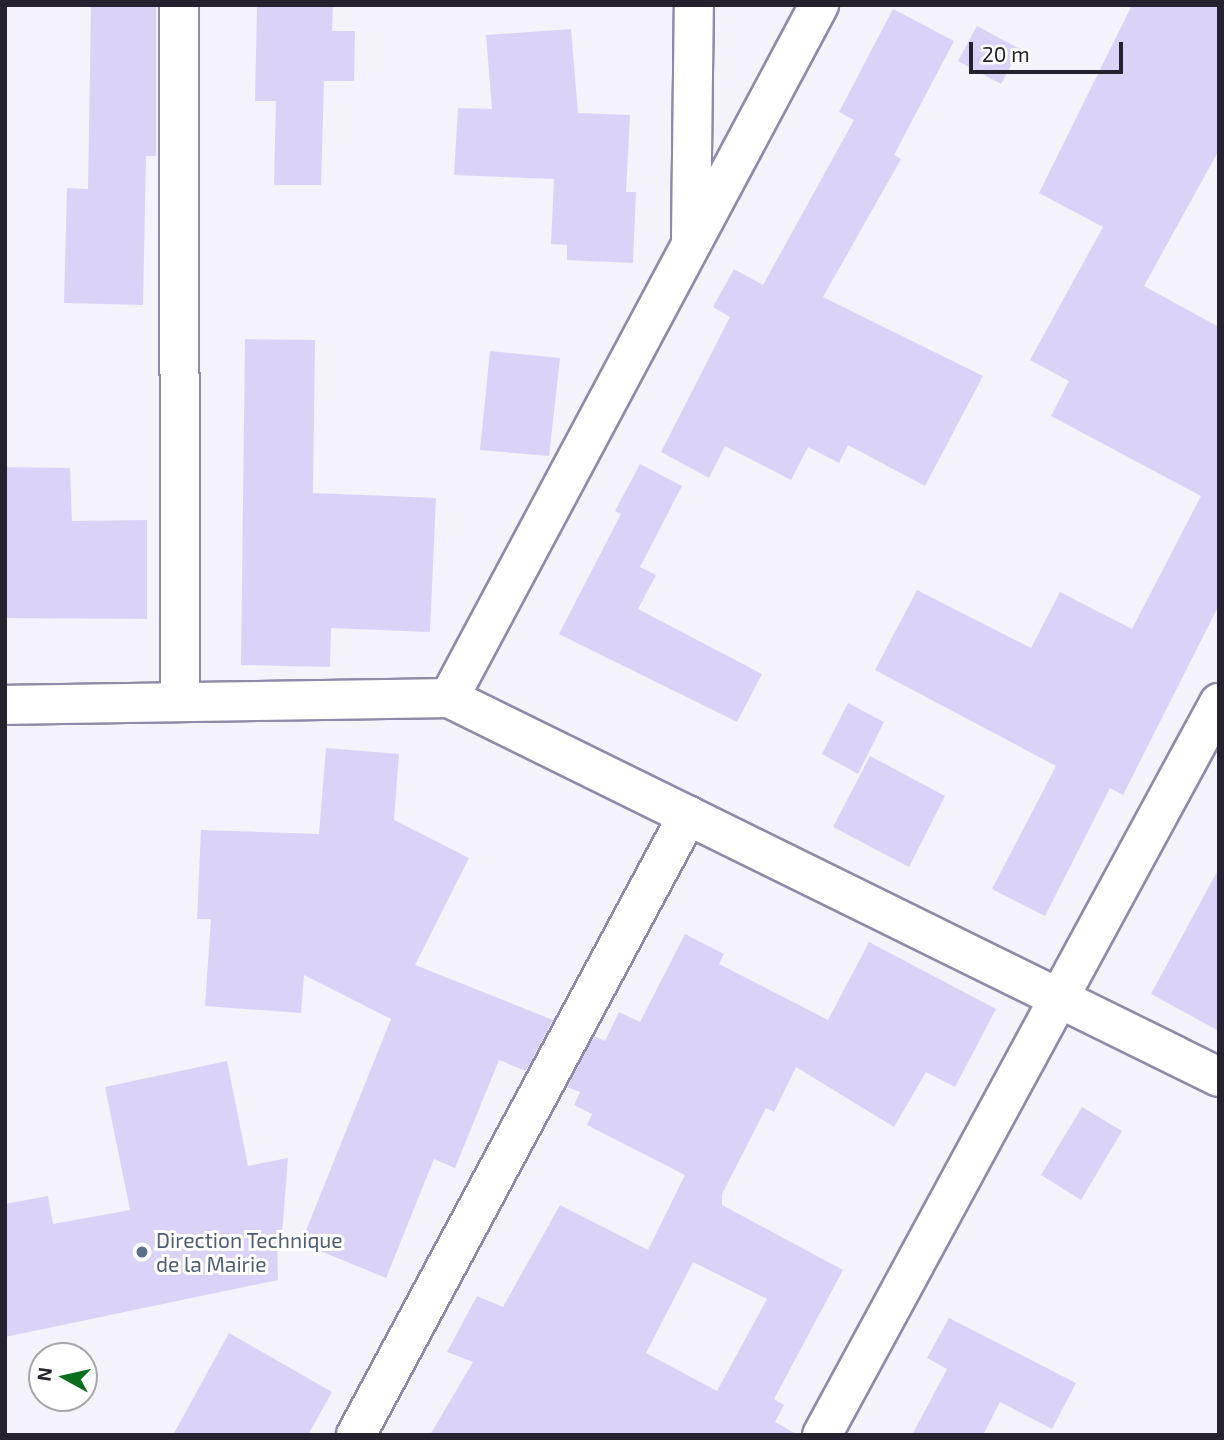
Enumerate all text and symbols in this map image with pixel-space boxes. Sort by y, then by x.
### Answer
scale bar [972,28,1126,72]
text: 20 m [982,41,1030,66]
place label: Direction Technique de la Mairie [156,1227,343,1277]
marker: Direction Technique de la Mairie [134,1244,150,1260]
north arrow [28,1342,98,1412]
text: N [31,1366,56,1383]

